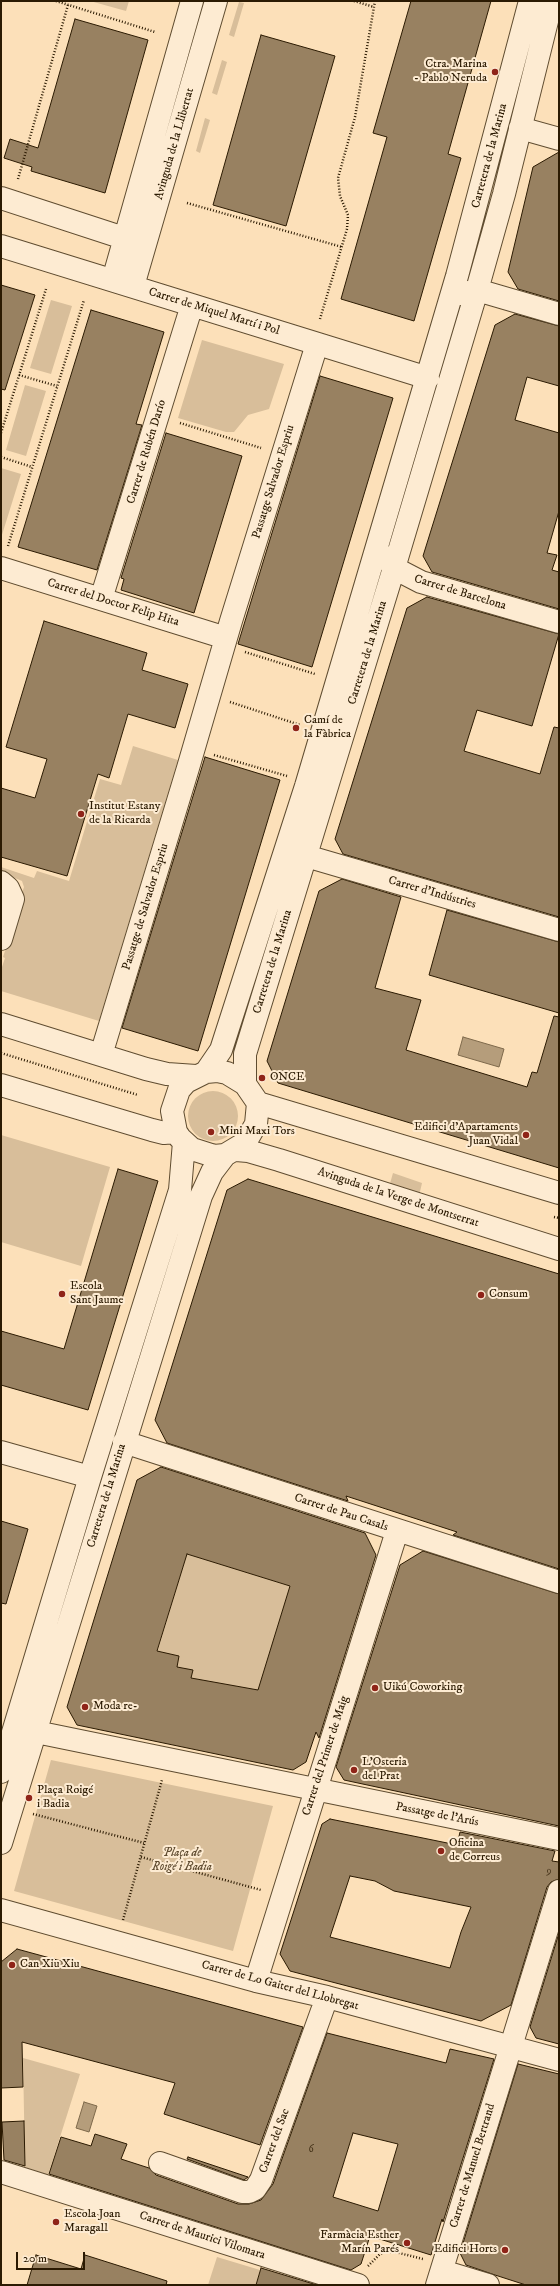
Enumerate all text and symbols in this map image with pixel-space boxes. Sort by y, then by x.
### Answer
place label: Ctra. Marina - Pablo Neruda [414,58,487,86]
marker: Ctra. Marina - Pablo Neruda [490,67,500,77]
street label: Avinguda de la Llibertat [152,87,198,201]
street label: Carretera de la Marina [469,102,511,210]
street label: Carrer de Miquel Martí i Pol [147,285,281,339]
street label: Carrer de Rubén Darío [124,398,170,506]
street label: Passatge Salvador Espriu [250,423,298,541]
street label: Carrer de Barcelona [412,572,508,614]
street label: Carrer del Doctor Felip Hita [45,576,181,630]
street label: Carretera de la Marina [345,599,391,707]
place label: Camí de la Fàbrica [304,714,351,742]
marker: Camí de la Fàbrica [291,723,301,733]
place label: Institut Estany de la Ricarda [89,800,160,828]
marker: Institut Estany de la Ricarda [76,809,86,819]
street label: Passatge de Salvador Espriu [120,842,172,972]
street label: Carrer d'Indústries [387,874,477,912]
street label: Carretera de la Marina [250,908,296,1016]
place label: ONCE [270,1071,305,1085]
marker: ONCE [257,1073,267,1083]
place label: Edifici d'Apartaments Juan Vidal [414,1121,518,1149]
place label: Mini Maxi Tors [219,1125,295,1139]
marker: Mini Maxi Tors [206,1127,216,1137]
marker: Edifici d'Apartaments Juan Vidal [521,1130,531,1140]
street label: Avinguda de la Verge de Montserrat [315,1165,481,1231]
place label: Escola Sant Jaume [70,1280,123,1308]
place label: Consum [489,1288,528,1302]
marker: Escola Sant Jaume [57,1289,67,1299]
marker: Consum [476,1290,486,1300]
street label: Carretera de la Marina [84,1442,130,1550]
street label: Carrer de Pau Casals [292,1491,390,1535]
place label: Uikú Coworking [383,1681,462,1695]
marker: Uikú Coworking [370,1683,380,1693]
street label: Carrer del Primer de Maig [300,1694,352,1818]
place label: Moda re- [93,1700,138,1714]
marker: Moda re- [80,1702,90,1712]
place label: L'Osteria del Prat [362,1756,407,1784]
marker: L'Osteria del Prat [349,1765,359,1775]
place label: Plaça Roigé i Badia [37,1784,93,1812]
marker: Plaça Roigé i Badia [24,1793,34,1803]
street label: Passatge de l'Arús [394,1800,480,1830]
place label: Oficina de Correus [449,1837,500,1865]
marker: Oficina de Correus [436,1846,446,1856]
park label: Plaça de Roigé i Badia [152,1847,212,1875]
house number: 9 [547,1866,551,1878]
place label: Can Xiu Xiu [20,1958,80,1972]
street label: Carrer de Lo Gaiter del Llobregat [200,1958,360,2014]
marker: Can Xiu Xiu [7,1960,17,1970]
street label: Carrer de Manuel Bertrand [447,2102,499,2230]
street label: Carrer del Sac [257,2107,293,2175]
house number: 6 [308,2144,314,2156]
place label: Escola Joan Maragall [64,2208,120,2236]
street label: Carrer de Maurici Vilomara [137,2209,267,2263]
marker: Escola Joan Maragall [51,2217,61,2227]
place label: Farmàcia Esther Marín Parés [320,2229,399,2257]
marker: Farmàcia Esther Marín Parés [402,2238,412,2248]
place label: Edifici Horts [434,2243,497,2257]
scale bar [18,2244,87,2270]
marker: Edifici Horts [500,2245,510,2255]
text: 20 m [23,2251,47,2266]

